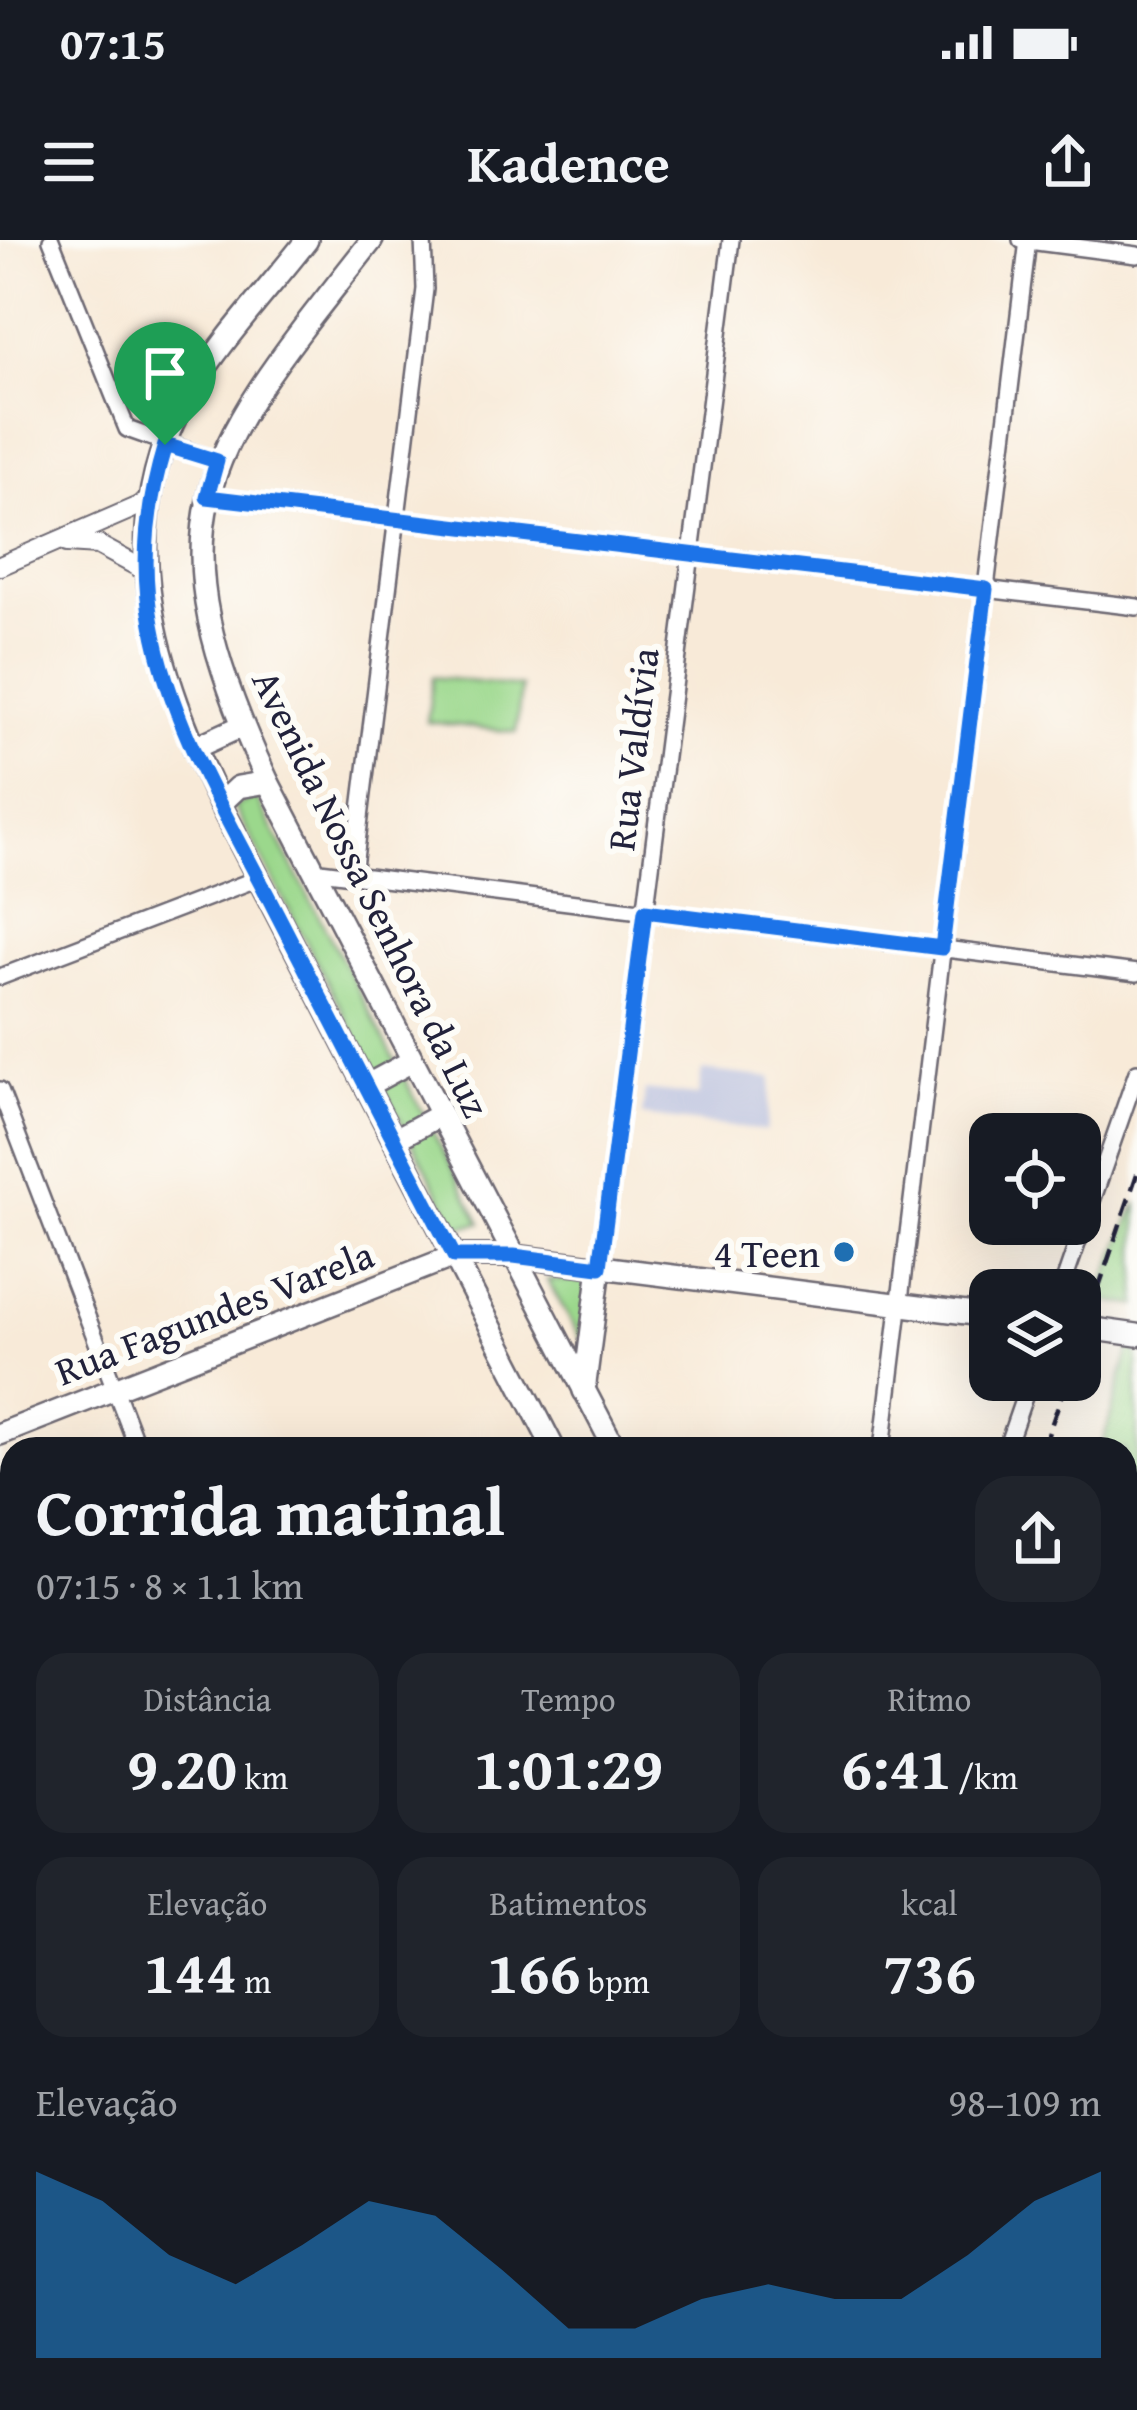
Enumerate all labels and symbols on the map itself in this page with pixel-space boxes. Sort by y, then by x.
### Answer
pin [114,322,216,445]
street label: Rua Valdívia [591,644,673,854]
street label: Avenida Nossa Senhora da Luz [239,660,505,1126]
place label: 4 Teen [714,1224,820,1281]
street label: Rua Fagundes Varela [47,1225,382,1399]
marker: 4 Teen [831,1239,857,1265]

